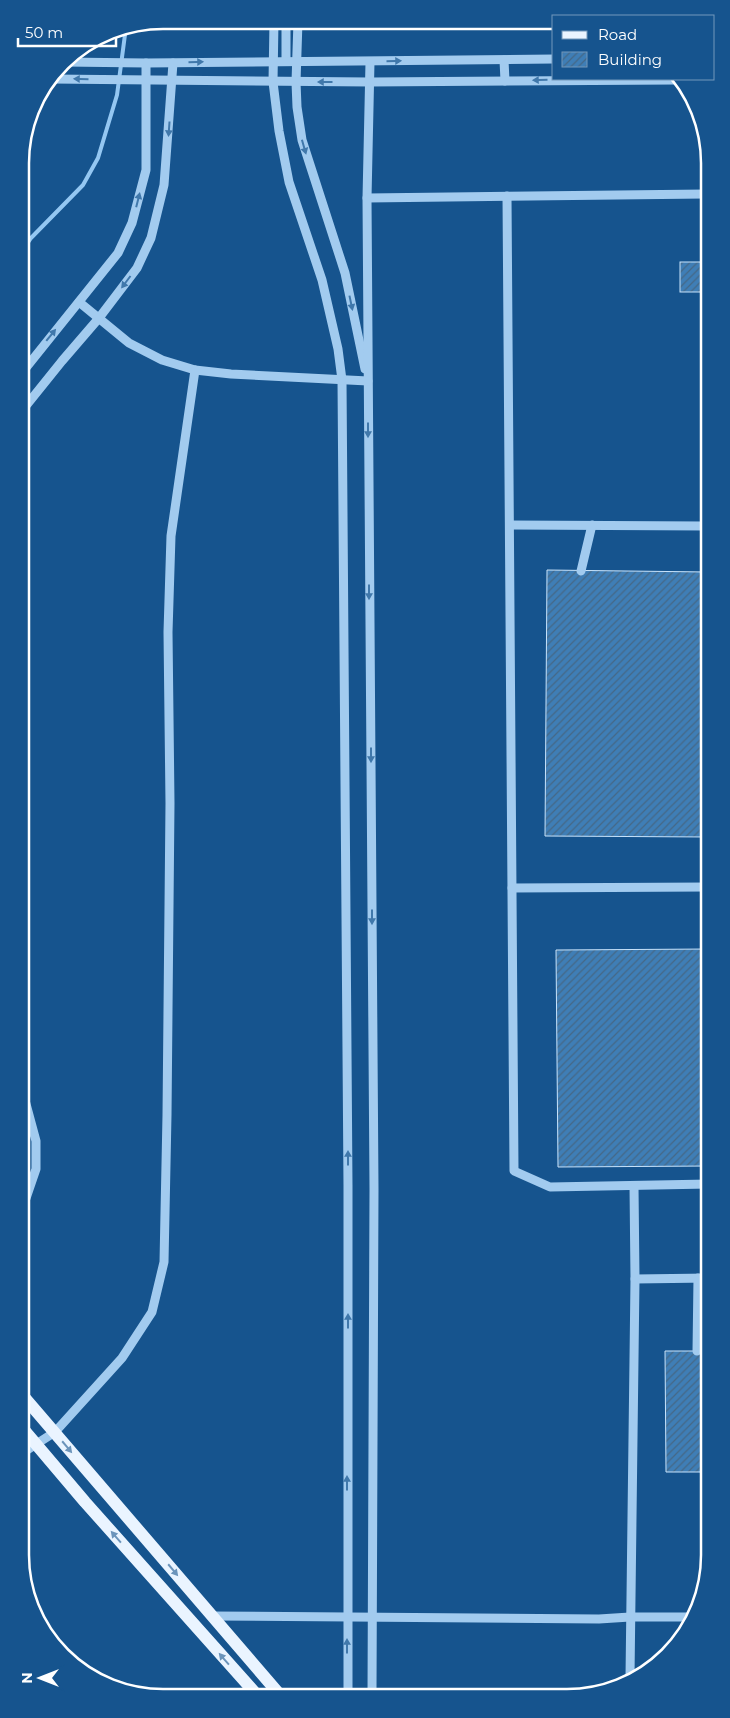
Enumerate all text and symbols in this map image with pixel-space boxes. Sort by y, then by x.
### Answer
scale bar [18,15,115,47]
legend [552,15,715,80]
text: 50 m [25,23,63,42]
text: Road [598,25,637,44]
text: Building [598,50,662,69]
one-way arrow [386,57,402,65]
one-way arrow [188,58,204,66]
one-way arrow [72,75,88,83]
one-way arrow [532,76,548,84]
one-way arrow [317,78,333,86]
one-way arrow [164,121,172,137]
one-way arrow [300,140,308,155]
one-way arrow [134,193,142,208]
one-way arrow [121,276,131,289]
one-way arrow [347,295,355,310]
one-way arrow [46,329,57,342]
one-way arrow [364,422,372,438]
one-way arrow [366,584,374,600]
one-way arrow [367,747,375,763]
one-way arrow [368,909,376,925]
one-way arrow [344,1150,352,1166]
one-way arrow [344,1312,352,1328]
one-way arrow [62,1440,73,1453]
one-way arrow [343,1475,351,1491]
one-way arrow [111,1531,122,1543]
one-way arrow [167,1564,179,1576]
one-way arrow [343,1637,351,1653]
one-way arrow [218,1652,229,1665]
north arrow [15,1653,65,1703]
text: N [18,1672,36,1684]

